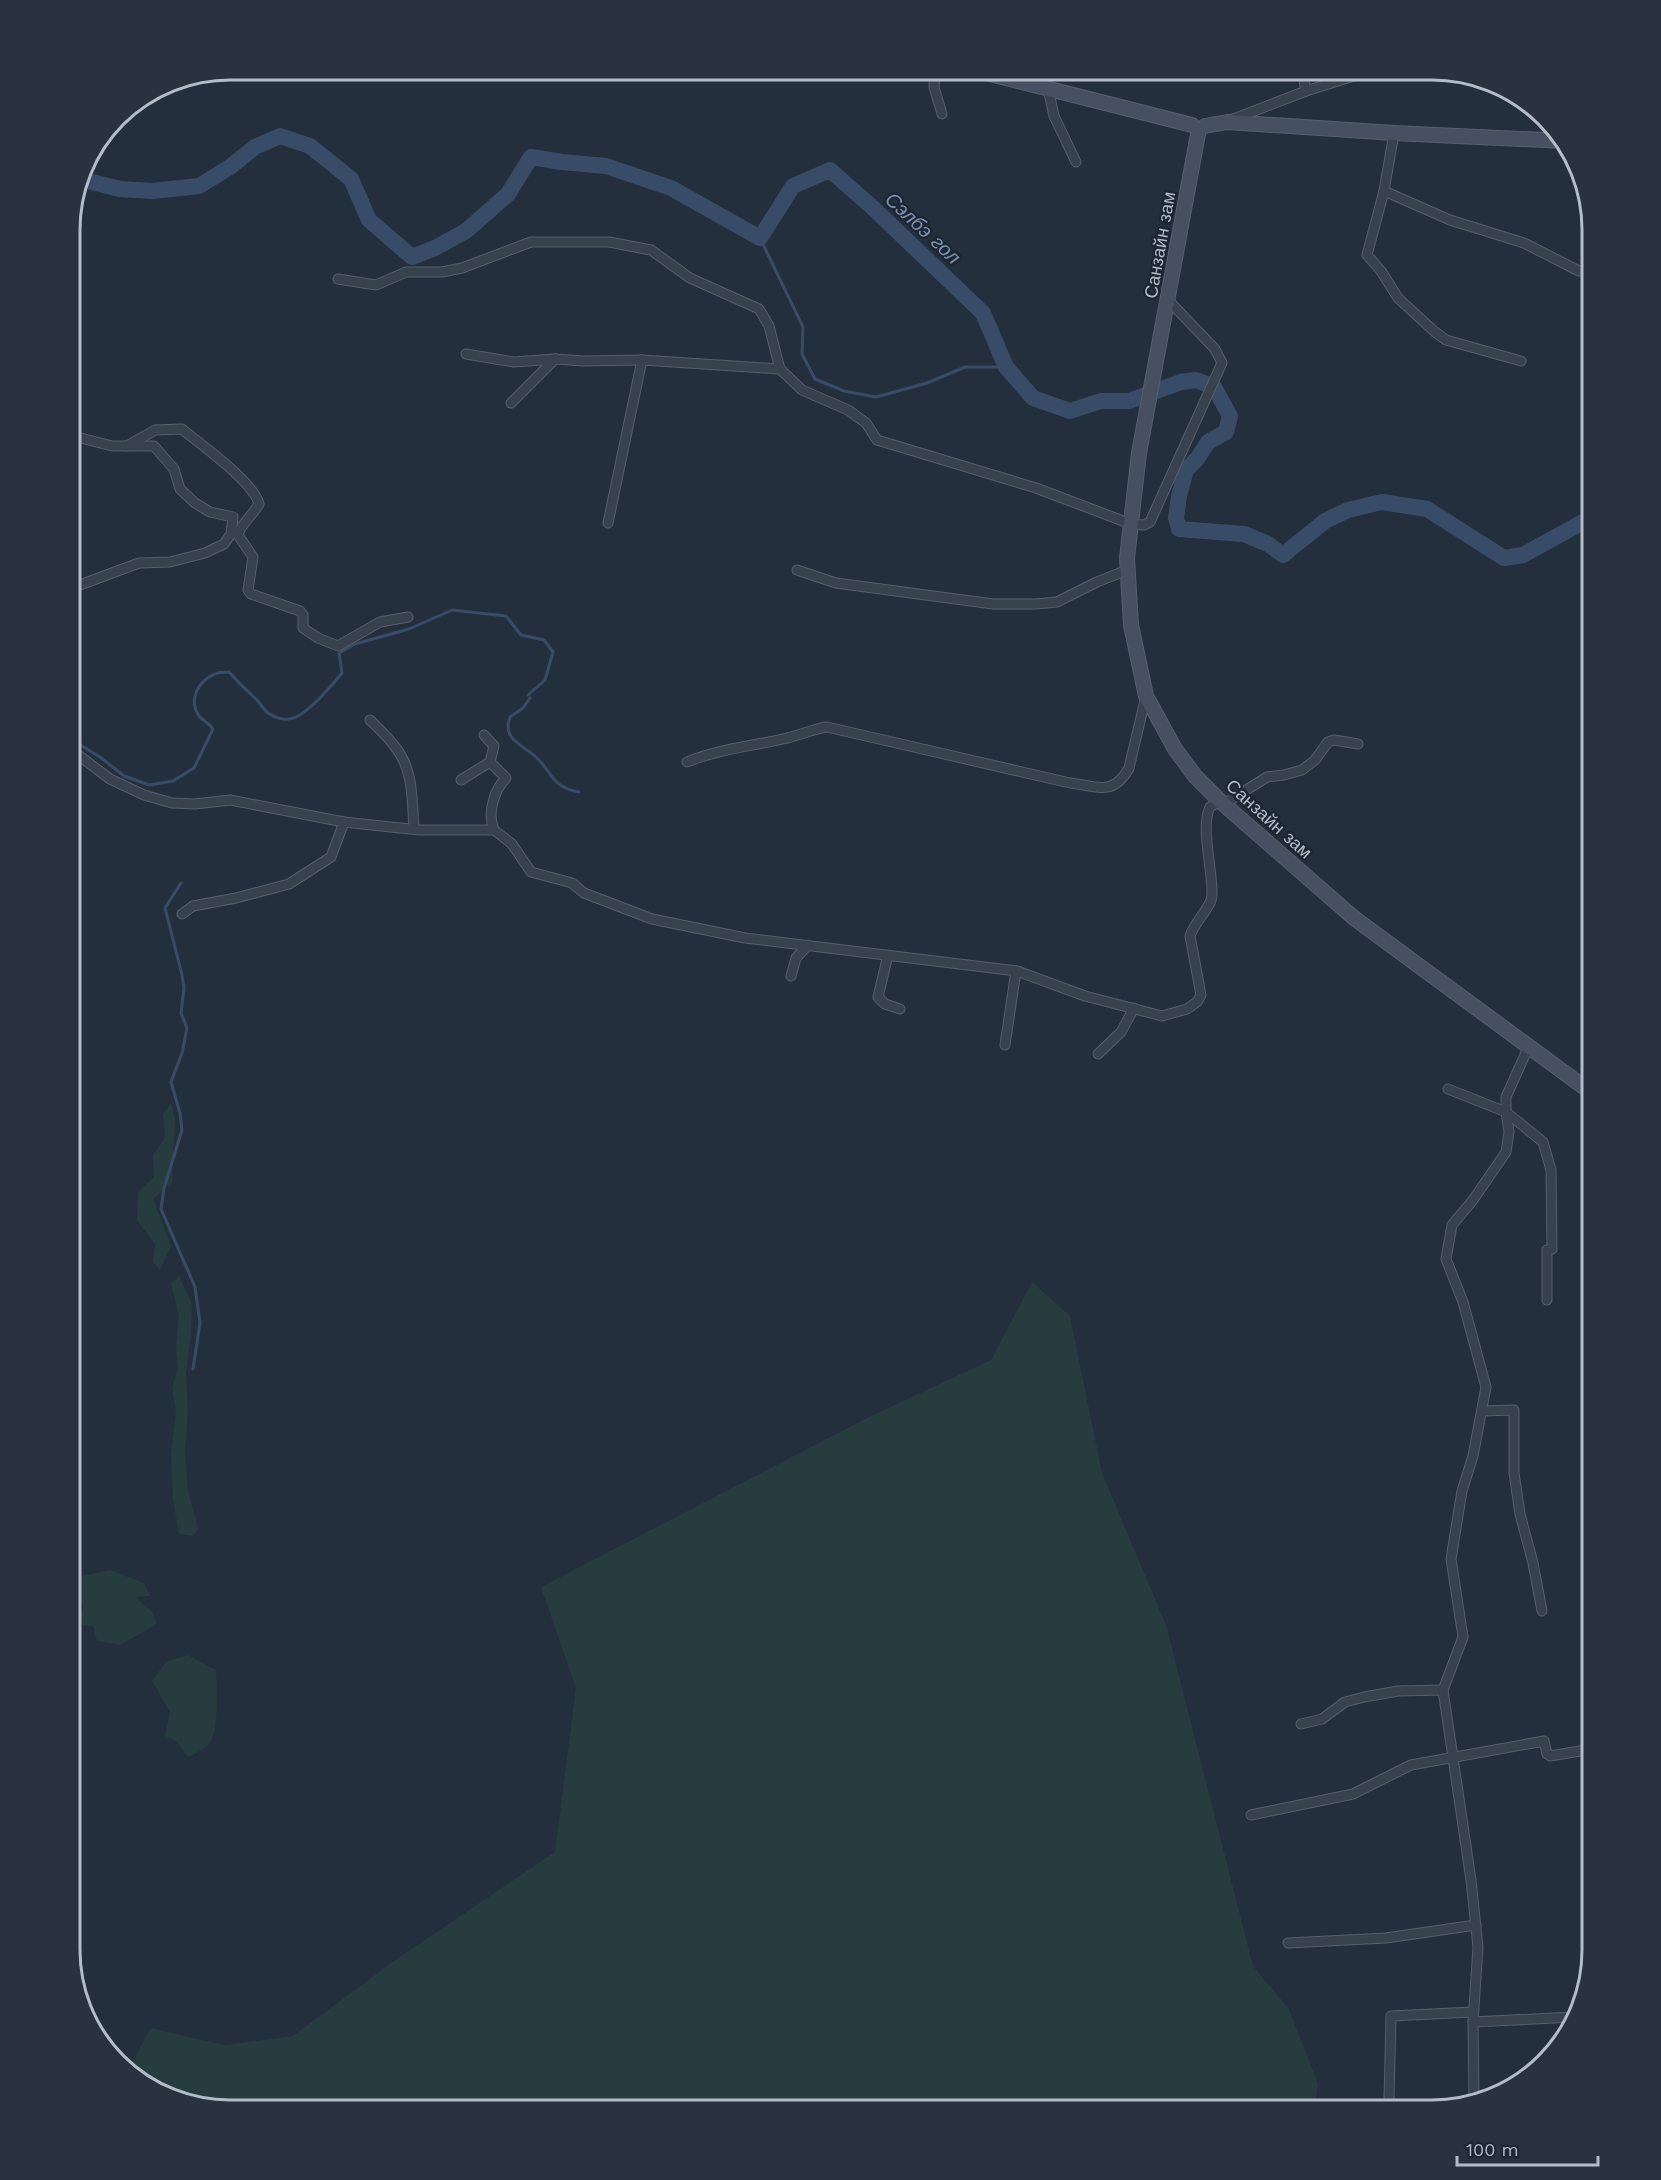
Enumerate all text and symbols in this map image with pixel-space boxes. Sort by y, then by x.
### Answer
water label: Сэлбэ гол [880,187,966,269]
street label: Санзайн зам [1140,190,1179,300]
street label: Санзайн зам [1222,775,1317,863]
scale bar [1457,2129,1598,2167]
text: 100 m [1466,2139,1519,2160]

